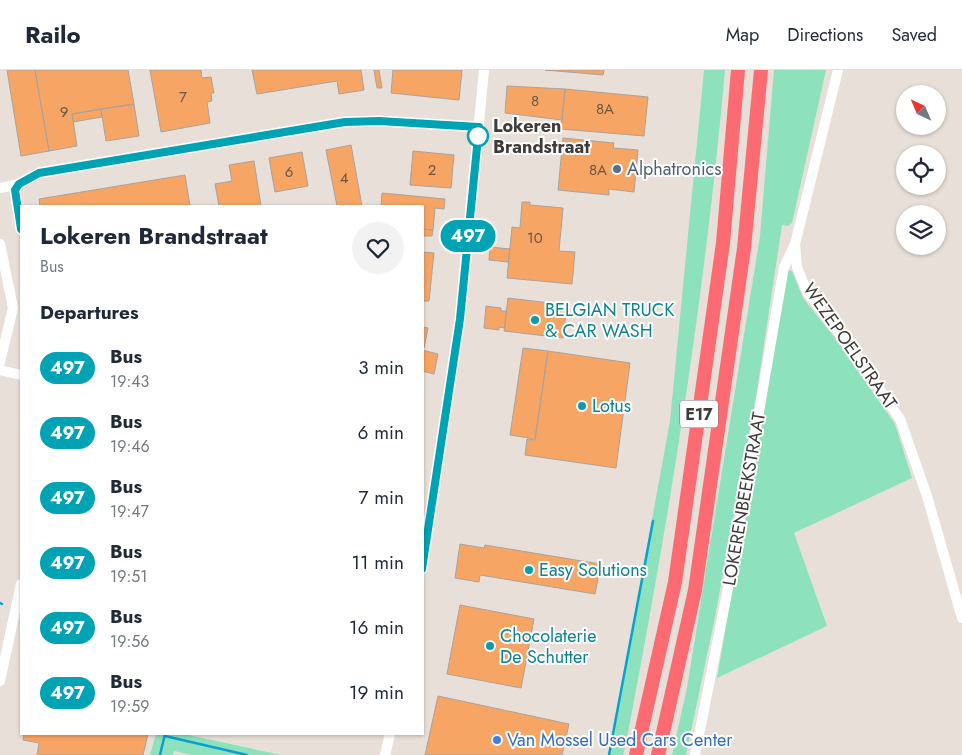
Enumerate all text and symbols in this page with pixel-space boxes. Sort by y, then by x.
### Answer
text: Railo [25,17,81,52]
text: Map [726,22,759,48]
text: Directions [787,22,863,48]
text: Saved [891,22,937,48]
north arrow [896,85,946,135]
map controls [896,85,946,255]
house number: 7 [179,86,187,108]
house number: 8 [531,90,539,112]
house number: 8A [596,98,614,120]
house number: 9 [60,101,68,123]
place label: Lokeren Brandstraat [493,113,590,160]
marker: Lokeren Brandstraat [467,125,489,147]
button: locate [896,145,946,195]
place label: Alphatronics [627,156,721,182]
house number: 2 [428,159,436,181]
house number: 8A [589,159,607,181]
house number: 6 [285,161,293,183]
marker: Alphatronics [611,163,623,175]
house number: 4 [340,167,349,189]
button: layers [896,205,946,255]
text: Lokeren Brandstraat [40,218,268,253]
line badge: 497 [439,220,497,252]
button: heart [352,222,404,274]
text: 497 [451,223,485,249]
house number: 10 [527,227,543,249]
text: Bus [40,255,64,278]
street label: WEZEPOELSTRAAT [797,277,904,415]
place label: BELGIAN TRUCK & CAR WASH [545,297,675,344]
text: Departures [40,299,139,326]
marker: BELGIAN TRUCK & CAR WASH [529,314,541,326]
text: Bus [110,343,142,370]
text: 3 min [358,354,404,381]
text: 497 [50,355,85,381]
text: 19:43 [110,370,149,393]
place label: Lotus [592,393,631,419]
marker: Lotus [576,400,588,412]
road number: E17 [680,400,718,428]
text: Bus [110,408,142,435]
street label: LOKERENBEEKSTRAAT [716,410,772,588]
text: 6 min [358,419,404,446]
text: 497 [50,420,85,446]
text: 19:46 [110,435,150,458]
text: Bus [110,473,142,500]
text: 7 min [359,484,404,511]
text: 497 [50,485,85,511]
text: 19:47 [110,500,149,523]
text: Bus [110,538,142,565]
text: 11 min [351,549,404,576]
text: 497 [50,550,85,576]
place label: Easy Solutions [539,557,647,583]
marker: Easy Solutions [523,564,535,576]
text: 19:51 [110,565,147,588]
text: Bus [110,603,142,630]
text: 16 min [349,614,404,641]
text: 497 [50,615,85,641]
place label: Chocolaterie De Schutter [500,623,597,670]
text: 19:56 [110,630,149,653]
marker: Chocolaterie De Schutter [484,640,496,652]
text: Bus [110,668,142,695]
text: 19 min [349,679,404,706]
text: 497 [50,680,85,706]
text: 19:59 [110,695,149,718]
place label: Van Mossel Used Cars Center [507,727,733,753]
marker: Van Mossel Used Cars Center [491,734,503,746]

